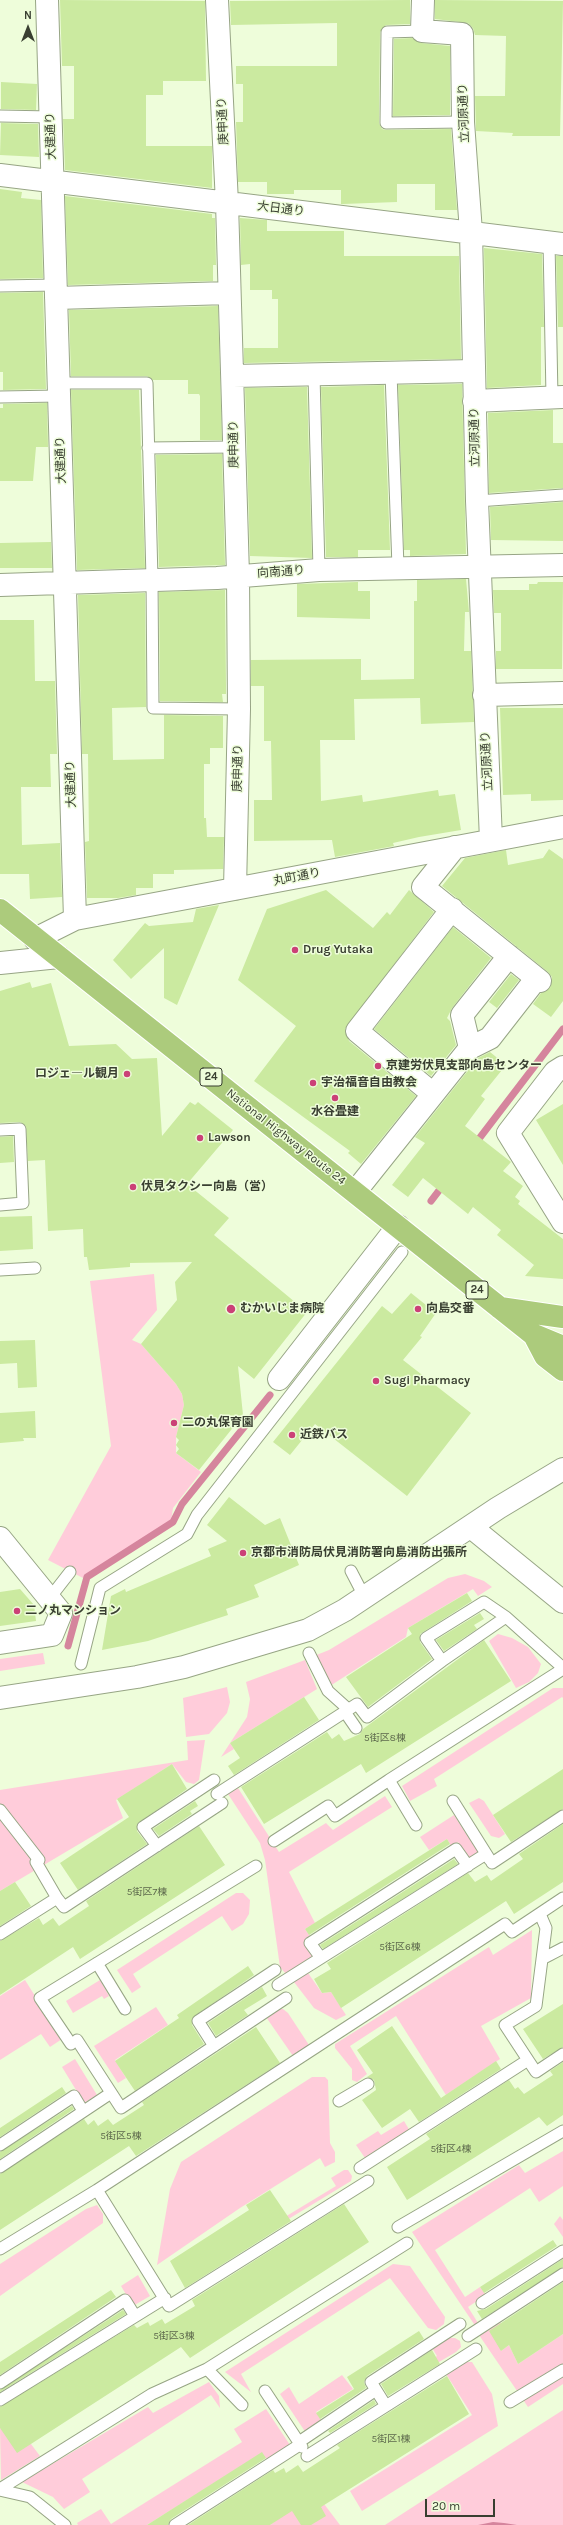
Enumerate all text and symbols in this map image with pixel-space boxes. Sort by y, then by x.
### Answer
north arrow [8,8,48,48]
text: N [24,9,32,22]
street label: 立河原通り [456,83,472,143]
street label: 庚申通り [215,97,231,145]
street label: 大建通り [43,112,59,160]
street label: 大日通り [256,199,306,219]
street label: 立河原通り [467,407,483,467]
street label: 庚申通り [226,420,242,468]
street label: 大建通り [53,436,69,484]
street label: 向南通り [257,563,305,581]
street label: 立河原通り [478,731,496,791]
street label: 庚申通り [230,744,246,792]
street label: 大建通り [63,760,79,808]
street label: 丸町通り [272,865,322,889]
place label: Drug Yutaka [303,943,373,957]
marker: Drug Yutaka [290,945,300,955]
place label: 京建労伏見支部向島センター [386,1059,542,1073]
marker: 京建労伏見支部向島センター [373,1061,383,1071]
place label: ロジェ―ル観月 [35,1067,119,1081]
road number: 24 [200,1068,222,1086]
marker: ロジェ―ル観月 [122,1069,132,1079]
place label: 宇治福音自由教会 [321,1076,417,1090]
marker: 宇治福音自由教会 [308,1078,318,1088]
street label: National Highway Route 24 [224,1086,348,1188]
marker: 水谷畳建 [330,1093,340,1103]
place label: 水谷畳建 [311,1105,359,1119]
place label: Lawson [208,1131,251,1145]
marker: Lawson [195,1133,205,1143]
place label: 伏見タクシー向島（営） [141,1180,273,1194]
marker: 伏見タクシー向島（営） [128,1182,138,1192]
road number: 24 [466,1281,488,1299]
place label: むかいじま病院 [240,1302,324,1316]
place label: 向島交番 [426,1302,474,1316]
marker: むかいじま病院 [225,1303,237,1315]
marker: 向島交番 [413,1304,423,1314]
place label: Sugi Pharmacy [384,1374,470,1388]
marker: Sugi Pharmacy [371,1376,381,1386]
place label: 二の丸保育園 [182,1416,254,1430]
marker: 二の丸保育園 [169,1418,179,1428]
place label: 近鉄バス [300,1428,348,1442]
marker: 近鉄バス [287,1430,297,1440]
place label: 京都市消防局伏見消防署向島消防出張所 [251,1546,467,1560]
marker: 京都市消防局伏見消防署向島消防出張所 [238,1548,248,1558]
place label: 二ノ丸マンション [25,1604,121,1618]
marker: 二ノ丸マンション [12,1606,22,1616]
house number: 5街区8棟 [364,1732,406,1744]
house number: 5街区7棟 [127,1886,167,1898]
house number: 5街区6棟 [379,1941,421,1953]
house number: 5街区5棟 [100,2130,142,2142]
house number: 5街区4棟 [430,2143,472,2155]
house number: 5街区3棟 [153,2330,195,2342]
house number: 5街区1棟 [372,2433,410,2445]
scale bar [427,2491,497,2517]
text: 20 m [432,2499,460,2513]

